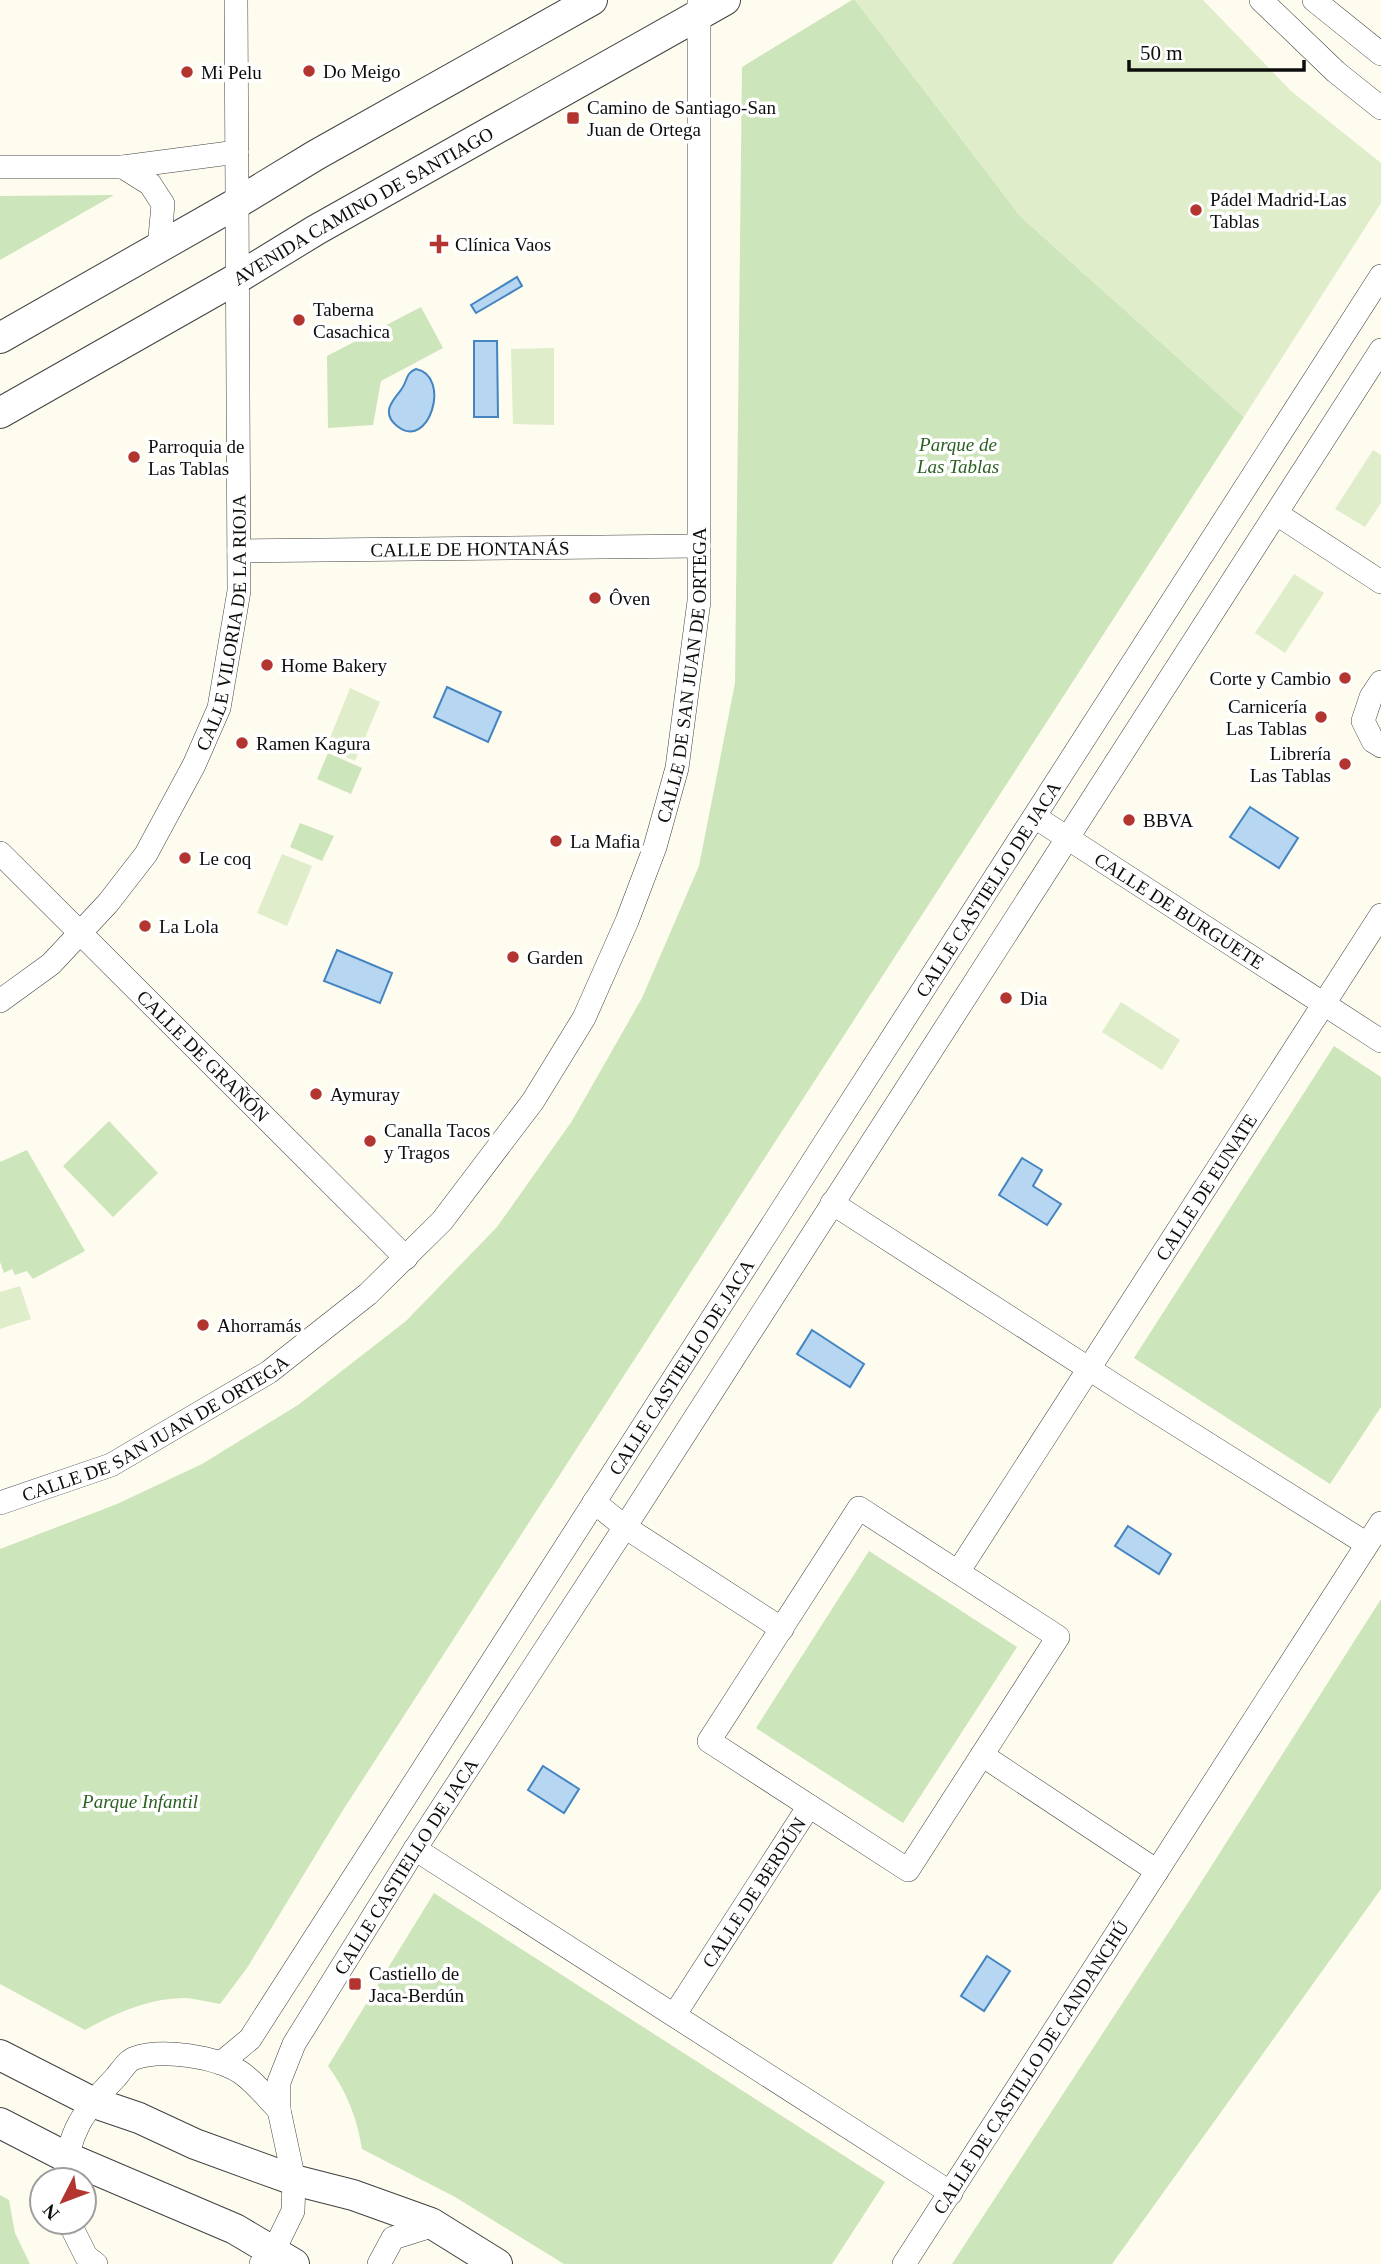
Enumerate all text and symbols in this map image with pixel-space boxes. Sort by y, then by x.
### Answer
scale bar [1129,28,1304,72]
text: 50 m [1140,41,1183,65]
place label: Do Meigo [323,61,401,82]
place label: Mi Pelu [201,62,262,83]
marker: Do Meigo [301,63,317,79]
marker: Mi Pelu [179,64,195,80]
place label: Camino de Santiago-San Juan de Ortega [587,97,776,140]
marker: Camino de Santiago-San Juan de Ortega [565,110,581,126]
street label: AVENIDA CAMINO DE SANTIAGO [229,122,497,289]
place label: Pádel Madrid-Las Tablas [1210,189,1347,232]
marker: Pádel Madrid-Las Tablas [1188,202,1204,218]
marker: Clínica Vaos [429,234,449,254]
place label: Clínica Vaos [455,234,551,255]
place label: Taberna Casachica [313,299,391,342]
marker: Taberna Casachica [291,312,307,328]
park label: Parque de Las Tablas [916,434,999,477]
place label: Parroquia de Las Tablas [148,436,245,479]
marker: Parroquia de Las Tablas [126,449,142,465]
street label: CALLE VILORIA DE LA RIOJA [191,494,250,754]
street label: CALLE DE SAN JUAN DE ORTEGA [652,527,710,825]
street label: CALLE DE HONTANÁS [370,537,570,560]
place label: Ôven [609,588,651,609]
marker: Ôven [587,590,603,606]
place label: Home Bakery [281,655,388,676]
marker: Home Bakery [259,657,275,673]
place label: Corte y Cambio [1210,668,1331,689]
marker: Corte y Cambio [1337,670,1353,686]
place label: Carnicería Las Tablas [1226,696,1308,739]
marker: Carnicería Las Tablas [1313,709,1329,725]
place label: Ramen Kagura [256,733,371,754]
marker: Ramen Kagura [234,735,250,751]
place label: Librería Las Tablas [1250,743,1332,786]
marker: Librería Las Tablas [1337,756,1353,772]
street label: CALLE CASTIELLO DE JACA [911,777,1065,1001]
place label: BBVA [1143,810,1194,831]
marker: BBVA [1121,812,1137,828]
place label: La Mafia [570,831,641,852]
marker: La Mafia [548,833,564,849]
place label: Le coq [199,848,252,869]
street label: CALLE DE BURGUETE [1091,848,1268,973]
marker: Le coq [177,850,193,866]
place label: La Lola [159,916,219,937]
marker: La Lola [137,918,153,934]
place label: Garden [527,947,583,968]
marker: Garden [505,949,521,965]
street label: CALLE DE GRAÑÓN [133,986,274,1126]
place label: Dia [1020,988,1048,1009]
marker: Dia [998,990,1014,1006]
place label: Aymuray [330,1084,401,1105]
marker: Aymuray [308,1086,324,1102]
street label: CALLE DE EUNATE [1151,1110,1261,1264]
place label: Canalla Tacos y Tragos [384,1120,490,1163]
marker: Canalla Tacos y Tragos [362,1133,378,1149]
street label: CALLE CASTIELLO DE JACA [604,1255,758,1479]
place label: Ahorramás [217,1315,301,1336]
marker: Ahorramás [195,1317,211,1333]
street label: CALLE DE SAN JUAN DE ORTEGA [19,1350,293,1505]
street label: CALLE CASTIELLO DE JACA [329,1754,482,1978]
park label: Parque Infantil [81,1791,198,1812]
street label: CALLE DE BERDÚN [698,1813,810,1971]
street label: CALLE DE CASTILLO DE CANDANCHÚ [929,1917,1133,2218]
place label: Castiello de Jaca-Berdún [369,1963,464,2006]
marker: Castiello de Jaca-Berdún [347,1976,363,1992]
north arrow [28,2166,98,2236]
text: N [38,2200,63,2224]

